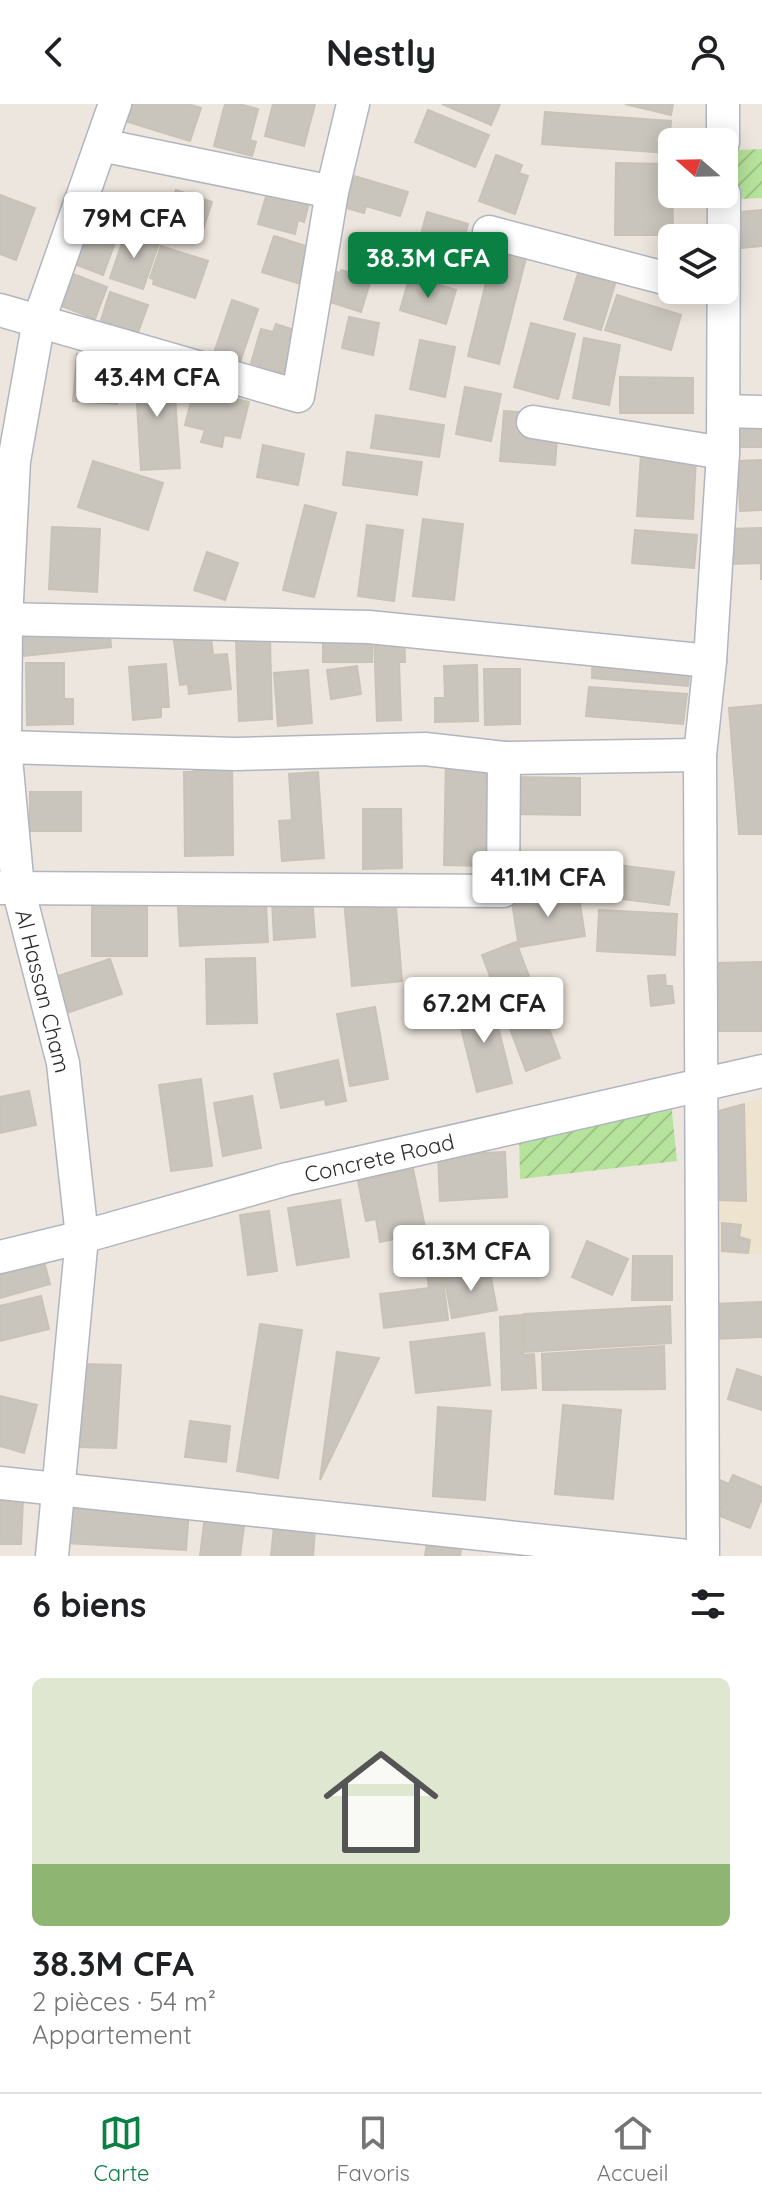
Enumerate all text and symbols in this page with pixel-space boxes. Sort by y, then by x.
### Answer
icon: back [32,30,76,74]
text: Nestly [326,30,436,75]
icon: person [686,30,730,74]
north arrow [658,128,738,208]
map controls [658,128,738,304]
pin: 79M CFA [60,192,208,260]
text: 79M CFA [82,201,186,234]
button: layers [658,224,738,304]
pin: 38.3M CFA [336,232,520,300]
text: 38.3M CFA [366,241,490,274]
pin: 43.4M CFA [65,351,249,419]
text: 43.4M CFA [94,360,220,393]
pin: 41.1M CFA [456,851,640,919]
text: 41.1M CFA [490,860,606,893]
street label: Al Hassan Cham [9,906,77,1076]
pin: 67.2M CFA [392,977,576,1045]
text: 67.2M CFA [422,986,546,1019]
street label: Concrete Road [302,1127,457,1189]
pin: 61.3M CFA [379,1225,563,1293]
text: 61.3M CFA [411,1234,531,1267]
icon: filters [686,1582,730,1626]
text: 6 biens [32,1583,146,1626]
icon: home [309,1730,453,1874]
text: 38.3M CFA [32,1942,194,1985]
text: 2 pièces · 54 m² [32,1985,216,2018]
text: Appartement [32,2018,192,2051]
tab: Carte [93,2111,149,2187]
tab: Favoris [336,2111,410,2187]
tab: Accueil [597,2111,668,2187]

